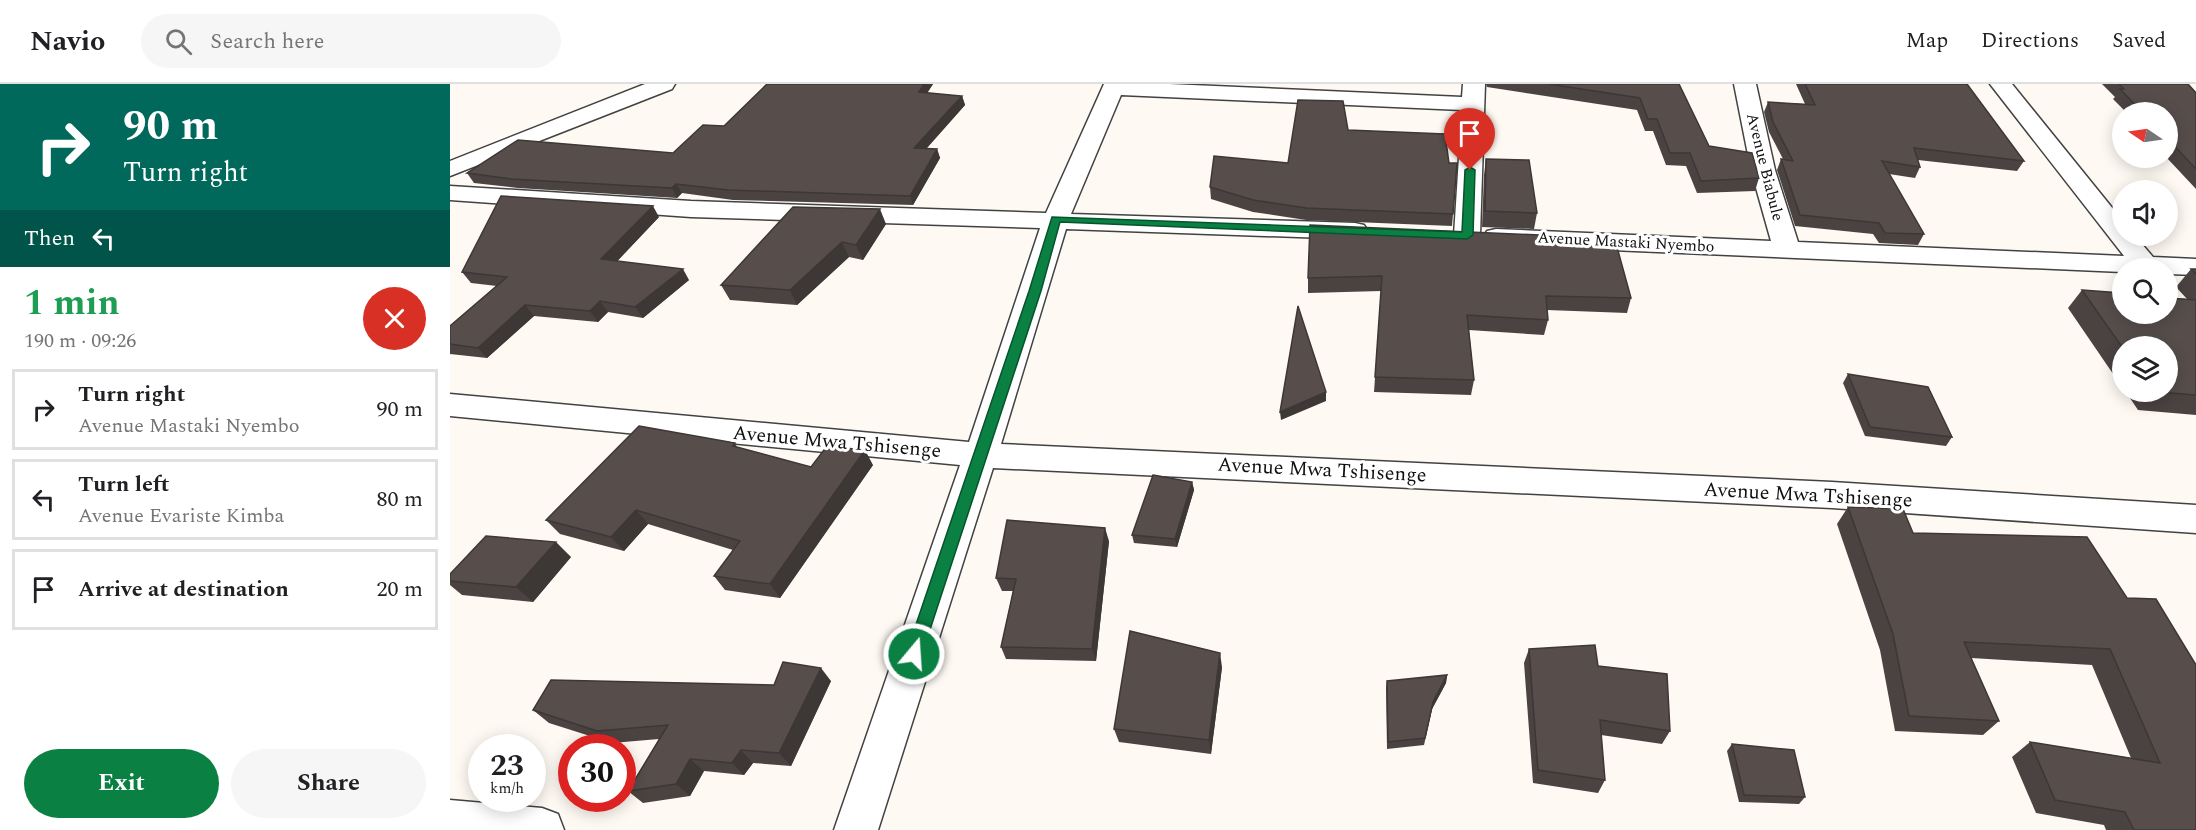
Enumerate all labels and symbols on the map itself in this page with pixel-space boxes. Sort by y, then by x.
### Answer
north arrow [2112,102,2178,168]
pin [1444,108,1495,170]
street label: Avenue Biabule [1740,110,1790,224]
street label: Avenue Mastaki Nyembo [1537,225,1715,259]
street label: Avenue Mwa Tshisenge [731,418,943,466]
street label: Avenue Mwa Tshisenge [1217,450,1427,490]
street label: Avenue Mwa Tshisenge [1703,475,1913,515]
position arrow [882,622,946,686]
speed limit sign: 30 [558,734,636,812]

